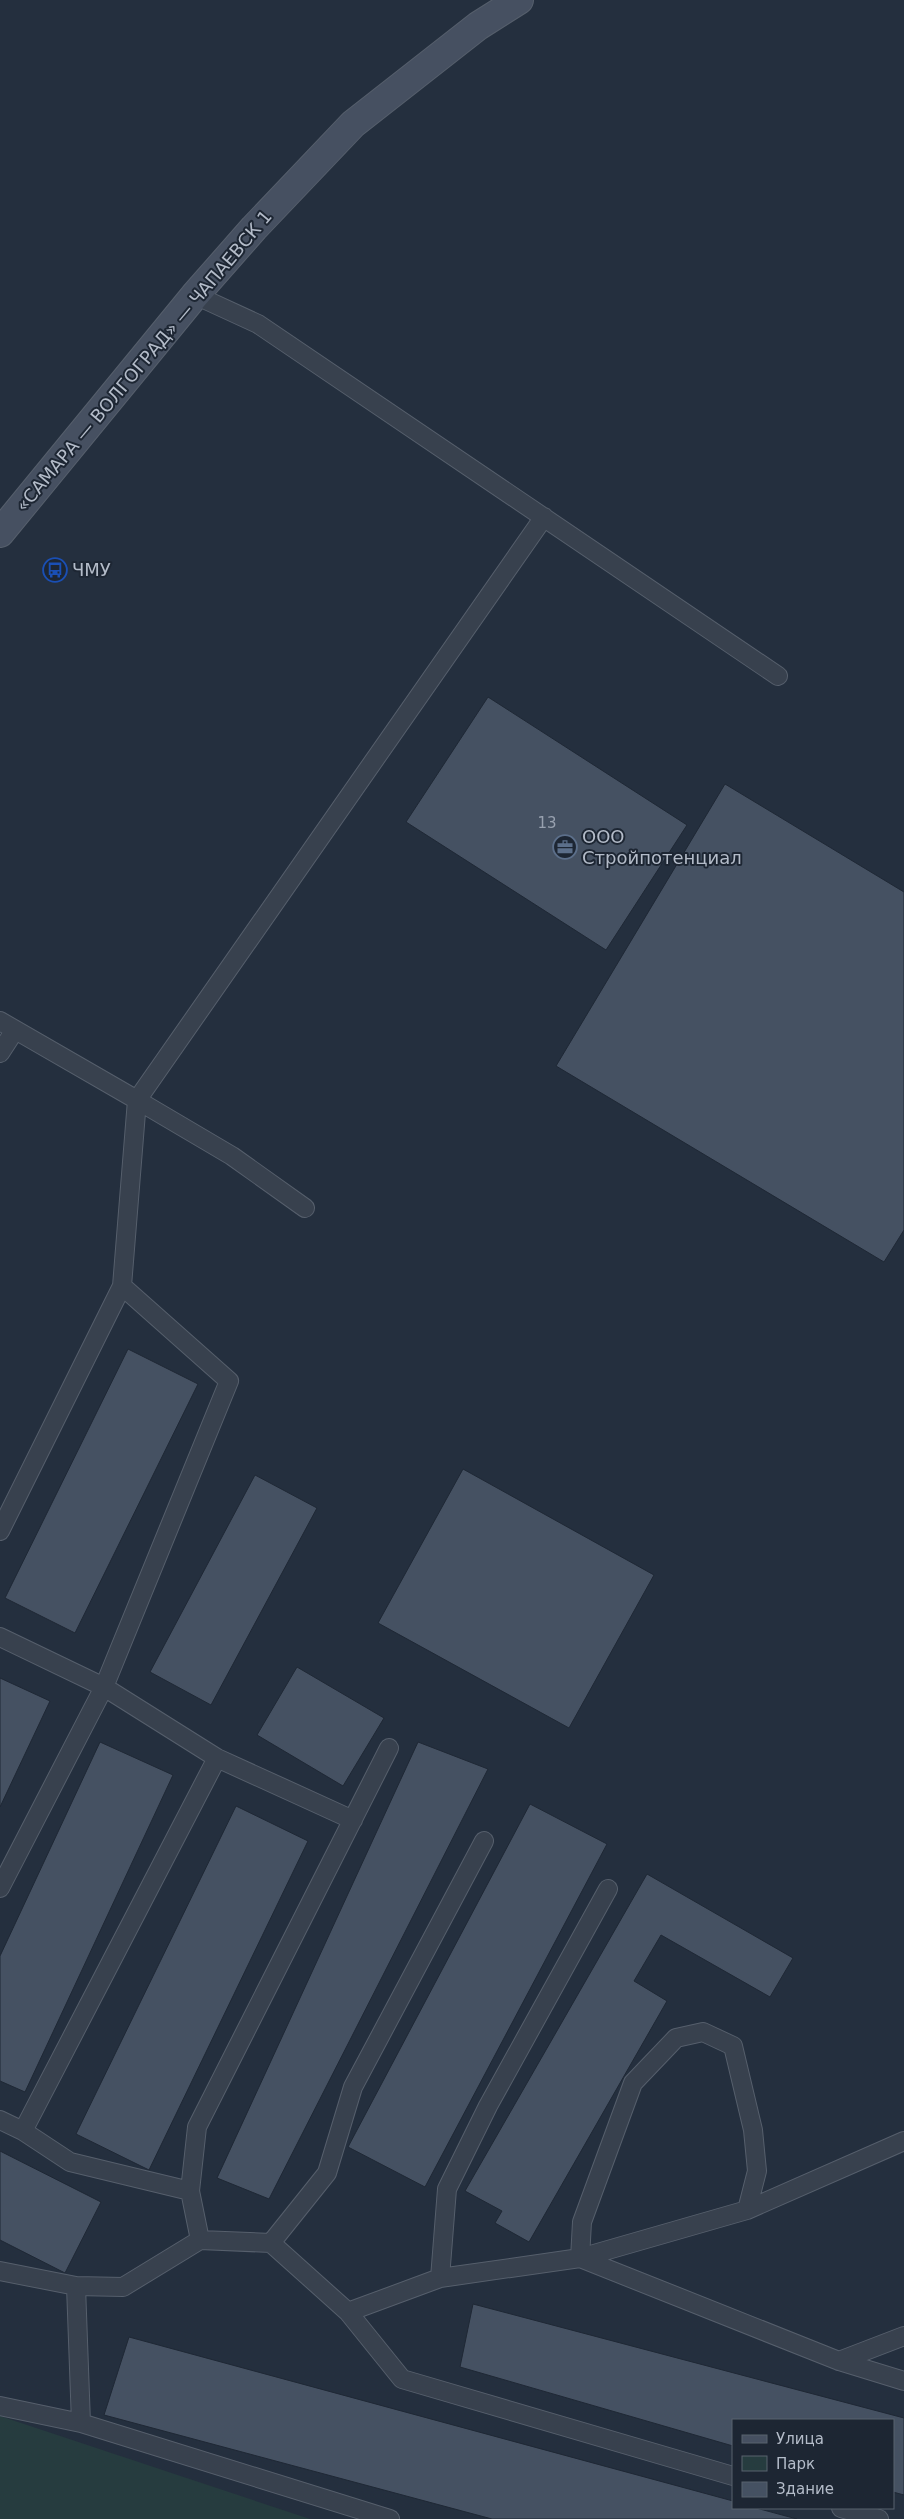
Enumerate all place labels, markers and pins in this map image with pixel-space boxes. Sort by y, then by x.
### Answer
bus stop icon: ЧМУ [42,557,68,583]
place label: ЧМУ [72,559,111,580]
place label: ООО Стройпотенциал [582,826,742,868]
office icon: ООО Стройпотенциал [552,834,578,860]

